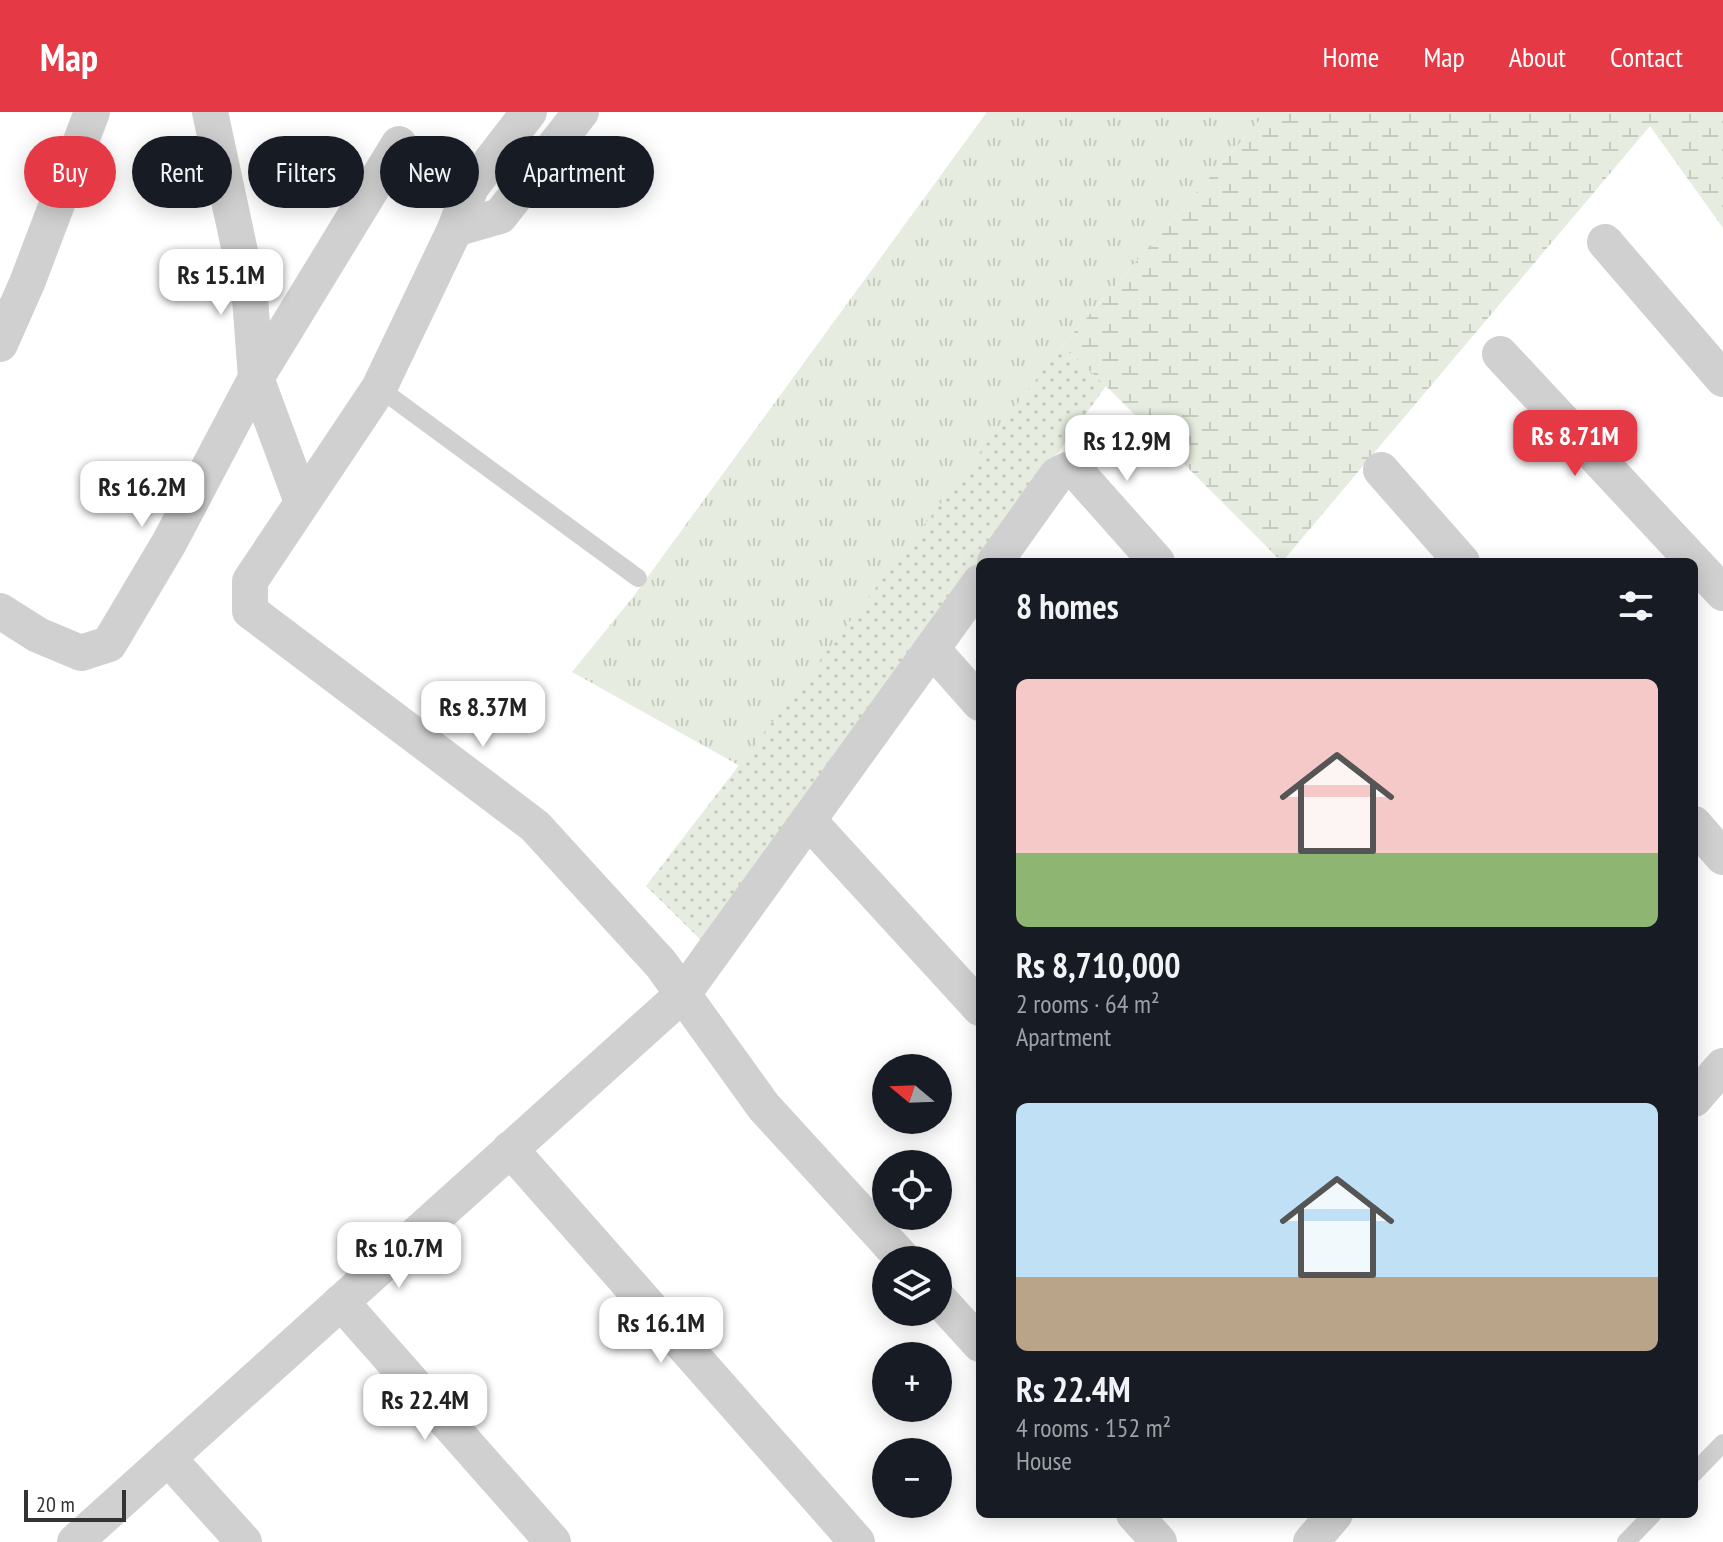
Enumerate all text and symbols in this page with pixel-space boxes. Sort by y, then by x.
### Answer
text: Map [40,32,98,81]
text: Home [1323,38,1379,75]
text: Map [1423,38,1465,75]
text: About [1509,38,1566,75]
text: Contact [1610,38,1683,75]
chip: Buy [24,136,116,208]
chip: Rent [132,136,232,208]
chip: Filters [248,136,364,208]
chip: New [380,136,479,208]
chip: Apartment [495,136,654,208]
pin: Rs 15.1M [138,249,304,317]
text: Rs 15.1M [177,258,265,291]
pin: Rs 8.71M [1492,410,1658,478]
pin: Rs 12.9M [1044,415,1210,483]
text: Rs 8.71M [1531,419,1619,452]
text: Rs 12.9M [1083,424,1171,457]
pin: Rs 16.2M [59,461,225,529]
text: Rs 16.2M [98,470,186,503]
text: 8 homes [1016,584,1119,628]
icon: filters [1614,584,1658,628]
pin: Rs 8.37M [400,681,566,749]
text: Rs 8.37M [439,690,527,723]
icon: home [1265,731,1409,875]
text: Rs 8,710,000 [1016,943,1180,987]
text: 2 rooms · 64 m² [1016,987,1160,1020]
text: Apartment [1016,1020,1111,1053]
north arrow [872,1054,952,1134]
map controls [872,1054,952,1518]
button: locate [872,1150,952,1230]
icon: home [1265,1155,1409,1299]
pin: Rs 10.7M [316,1222,482,1290]
text: Rs 10.7M [355,1231,443,1264]
button: layers [872,1246,952,1326]
pin: Rs 16.1M [578,1297,744,1365]
text: Rs 16.1M [617,1306,705,1339]
button: + [872,1342,952,1422]
text: Rs 22.4M [1016,1367,1131,1411]
pin: Rs 22.4M [342,1374,508,1442]
text: Rs 22.4M [381,1383,469,1416]
text: 4 rooms · 152 m² [1016,1411,1171,1444]
button: − [872,1438,952,1518]
text: House [1016,1444,1072,1477]
scale bar [24,1486,126,1522]
text: 20 m [36,1490,75,1518]

